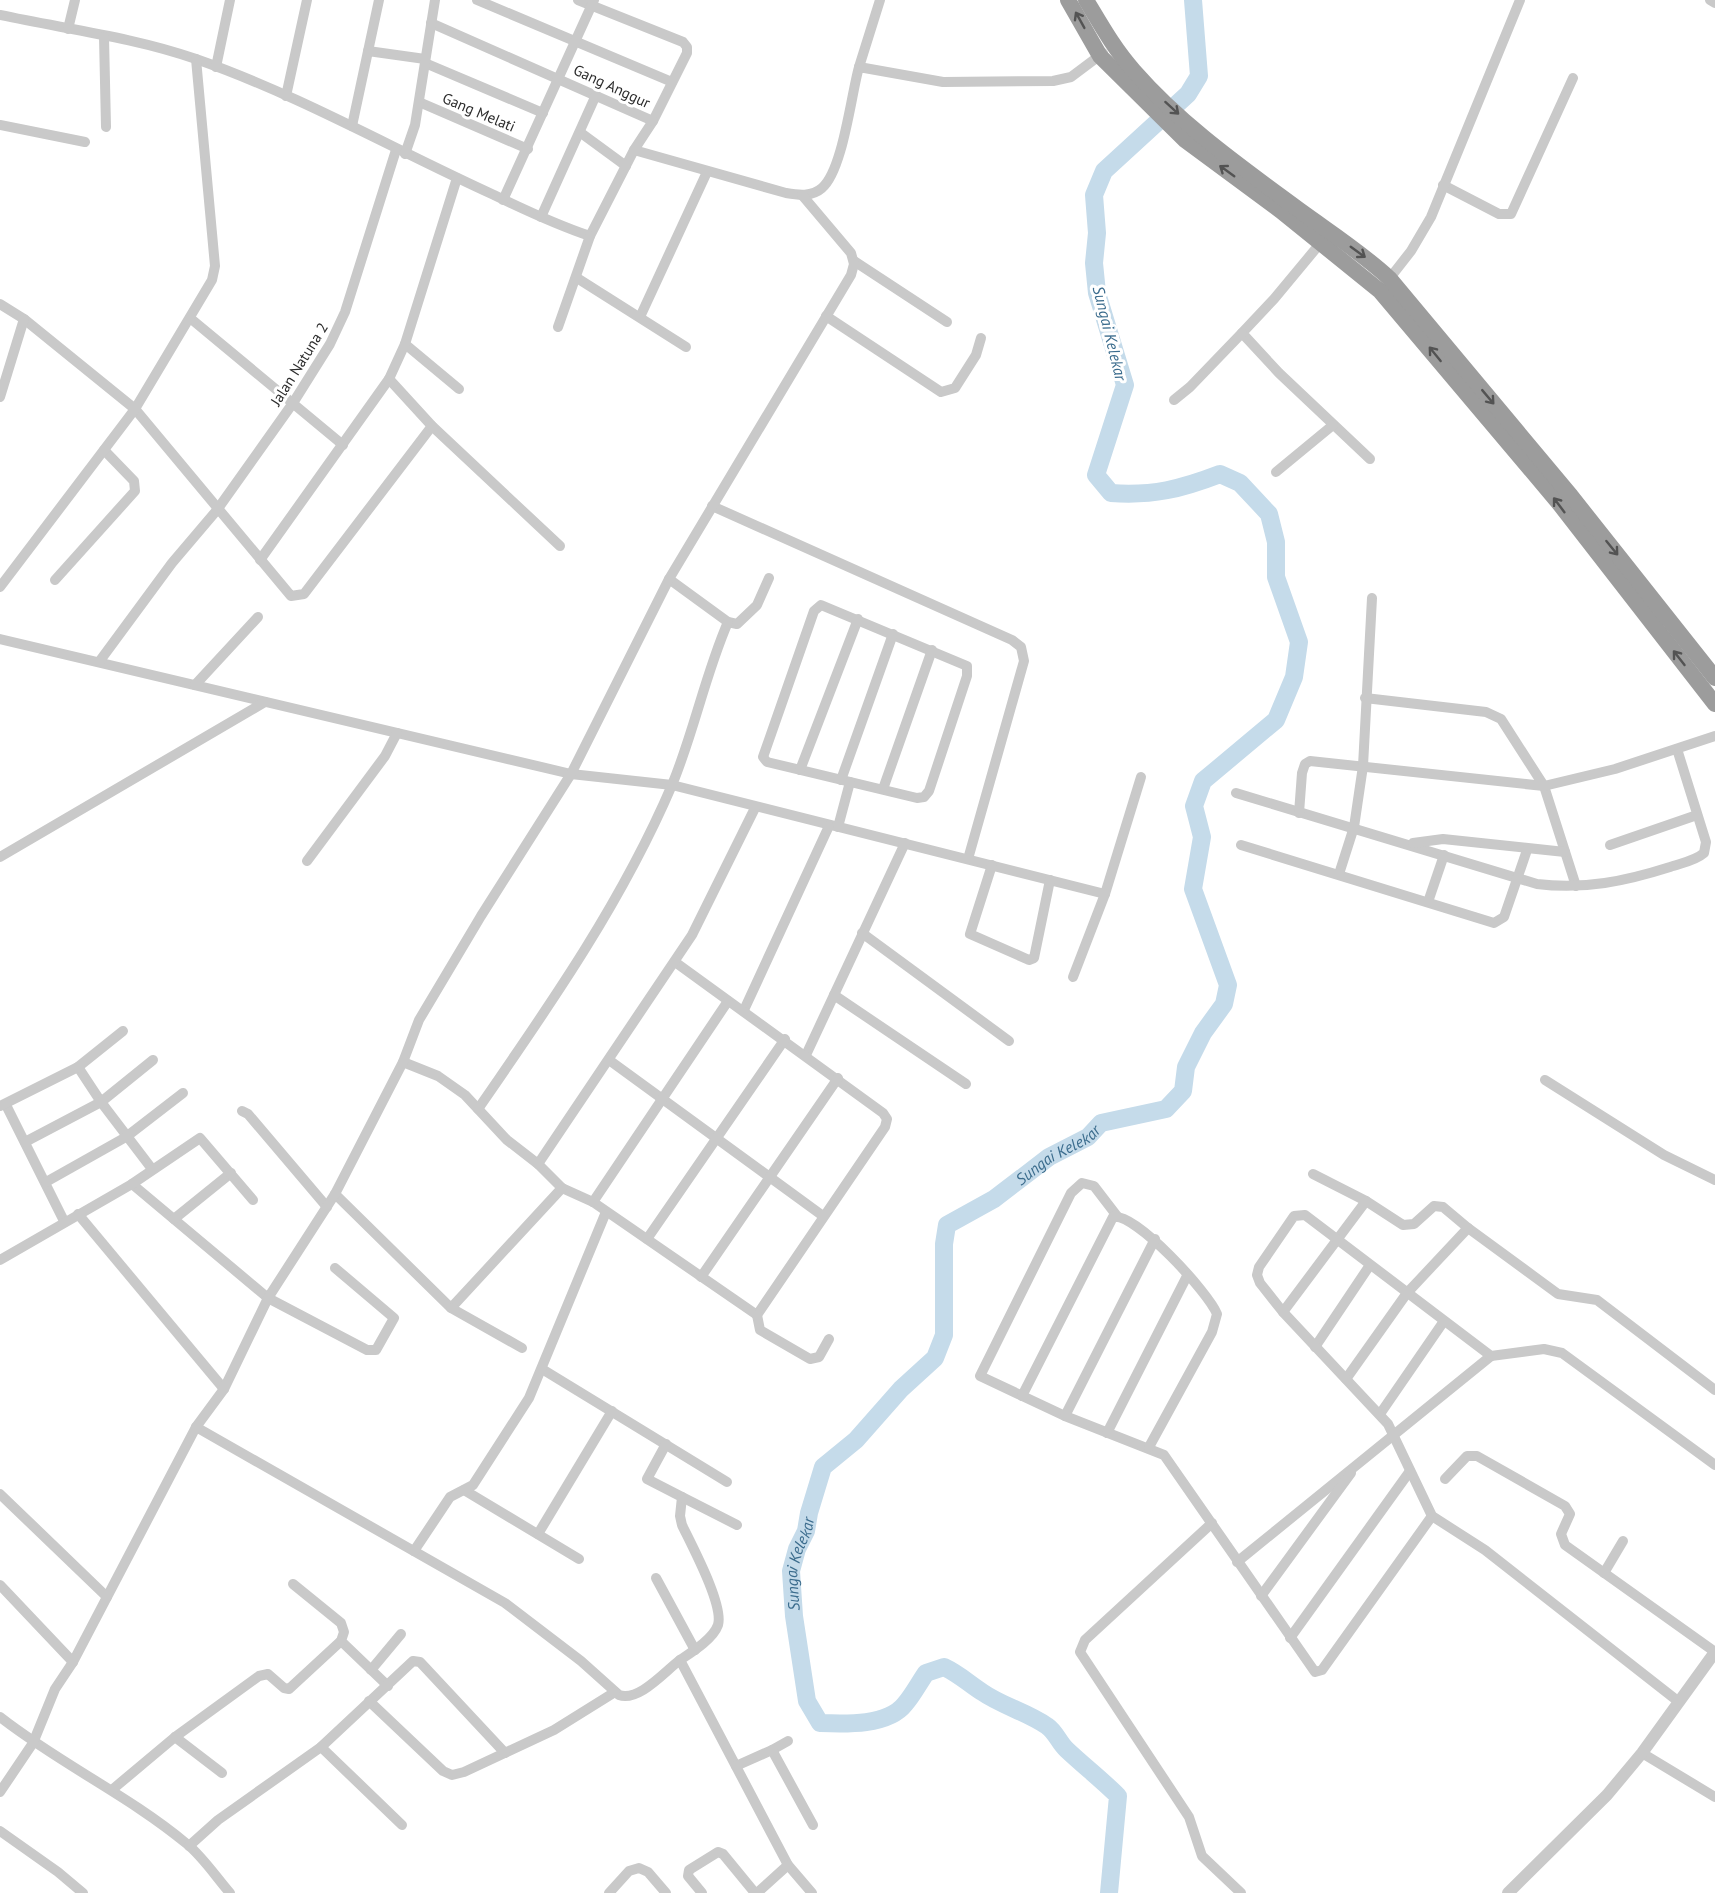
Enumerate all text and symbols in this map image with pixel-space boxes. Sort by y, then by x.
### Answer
one-way arrow [1074,12,1086,29]
street label: Gang Anggur [571,60,653,112]
street label: Gang Melati [440,88,518,136]
one-way arrow [1164,101,1179,115]
one-way arrow [1219,165,1235,177]
one-way arrow [1350,246,1366,259]
water label: Sungai Kelekar [1089,284,1132,384]
street label: Jalan Natuna 2 [265,319,332,410]
one-way arrow [1428,347,1442,362]
one-way arrow [1481,389,1495,404]
one-way arrow [1553,497,1565,513]
one-way arrow [1606,539,1619,555]
one-way arrow [1673,651,1685,667]
water label: Sungai Kelekar [1011,1119,1106,1189]
water label: Sungai Kelekar [781,1514,818,1612]

